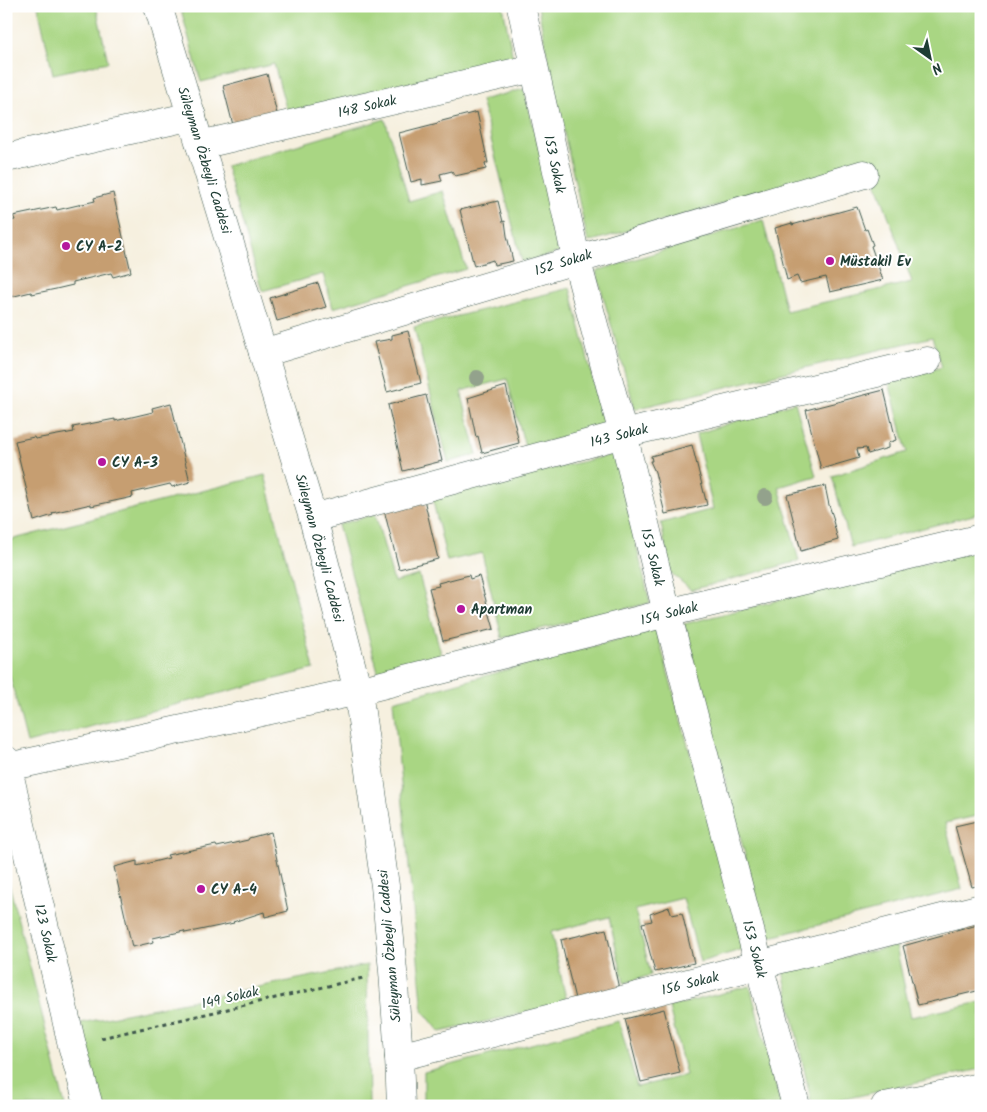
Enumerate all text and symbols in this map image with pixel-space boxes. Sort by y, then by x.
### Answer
north arrow [904,32,954,82]
text: N [927,56,946,80]
street label: Süleyman Özbeyli Caddesi [171,84,237,237]
street label: 148 Sokak [336,89,399,124]
street label: 153 Sokak [537,133,571,196]
place label: CY A-2 [76,236,122,258]
marker: CY A-2 [60,240,72,252]
street label: 152 Sokak [532,244,595,282]
place label: Müstakil Ev [840,251,912,273]
marker: Müstakil Ev [824,255,836,267]
street label: 143 Sokak [588,418,651,454]
place label: CY A-3 [112,452,158,474]
marker: CY A-3 [96,456,108,468]
street label: Süleyman Özbeyli Caddesi [289,471,350,626]
street label: 153 Sokak [634,526,670,589]
street label: 154 Sokak [638,596,701,632]
place label: Apartman [471,599,532,621]
marker: Apartman [455,603,467,615]
street label: Süleyman Özbeyli Caddesi [372,868,408,1023]
place label: CY A-4 [211,879,257,901]
marker: CY A-4 [195,883,207,895]
street label: 123 Sokak [28,902,63,965]
street label: 153 Sokak [736,918,772,981]
street label: 156 Sokak [659,966,722,1002]
street label: 149 Sokak [199,981,261,1015]

